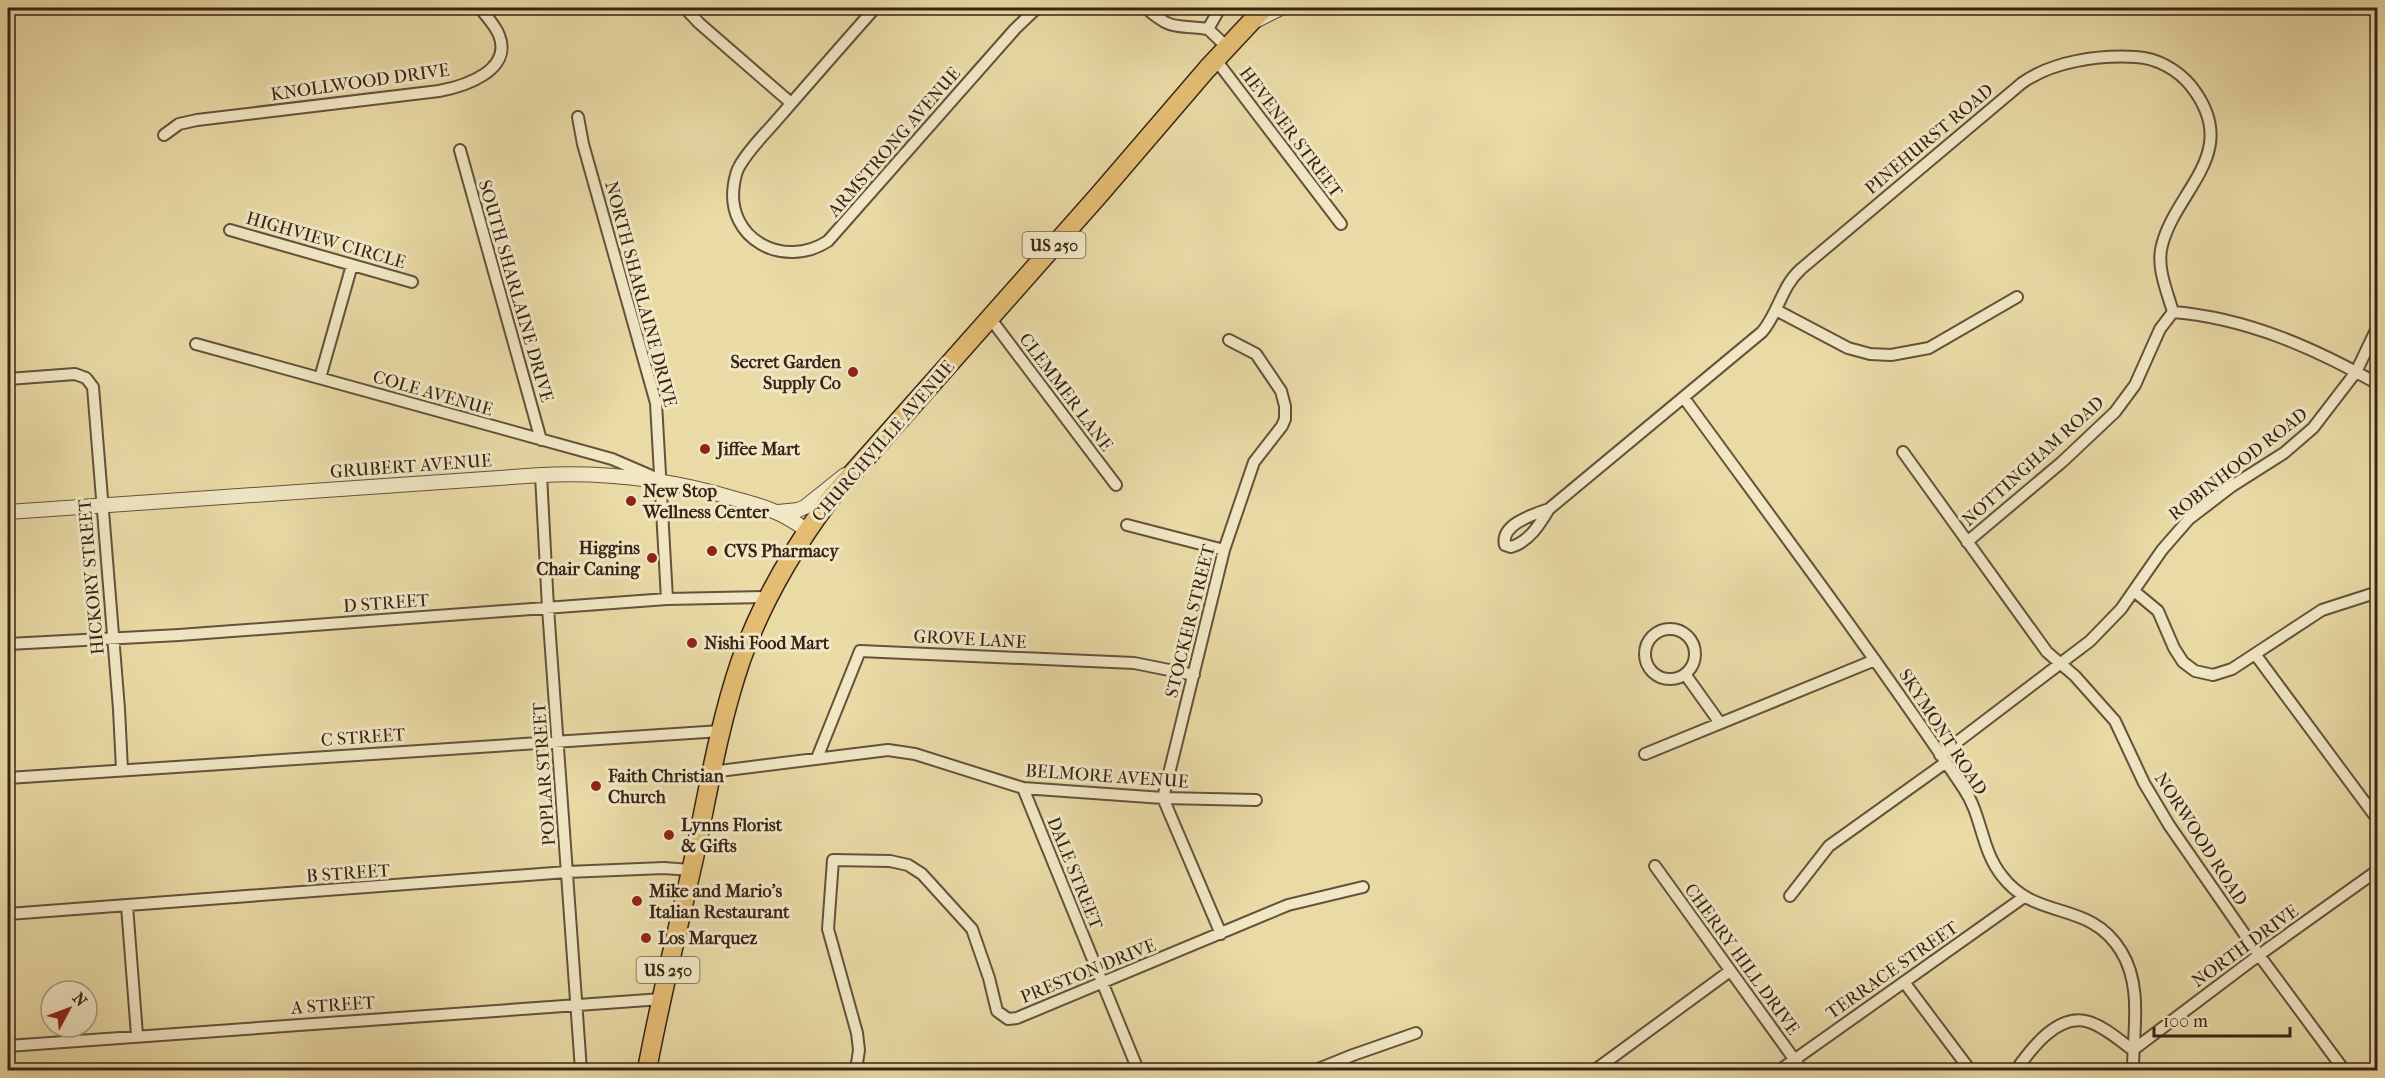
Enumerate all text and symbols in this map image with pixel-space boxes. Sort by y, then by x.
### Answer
street label: KNOLLWOOD DRIVE [269,60,451,105]
street label: ARMSTRONG AVENUE [823,63,965,222]
street label: HEVENER STREET [1235,63,1347,202]
street label: PINEHURST ROAD [1861,80,1998,199]
street label: SOUTH SHARLAINE DRIVE [474,178,557,405]
street label: NORTH SHARLAINE DRIVE [600,179,681,409]
street label: HIGHVIEW CIRCLE [244,208,408,273]
road number: US 250 [1022,232,1086,258]
street label: CLEMMER LANE [1014,329,1117,455]
place label: Secret Garden Supply Co [730,352,842,394]
street label: CHURCHVILLE AVENUE [808,357,959,526]
marker: Secret Garden Supply Co [846,365,860,379]
street label: COLE AVENUE [370,366,495,421]
street label: NOTTINGHAM ROAD [1958,392,2109,531]
street label: ROBINHOOD ROAD [2165,404,2312,525]
place label: Jiffee Mart [715,439,801,460]
marker: Jiffee Mart [698,442,712,456]
street label: GRUBERT AVENUE [329,450,493,483]
place label: New Stop Wellness Center [642,481,769,523]
marker: New Stop Wellness Center [624,494,638,508]
street label: HICKORY STREET [74,497,109,656]
place label: Higgins Chair Caning [536,538,641,580]
place label: CVS Pharmacy [724,541,840,562]
street label: STOCKER STREET [1161,541,1220,700]
marker: CVS Pharmacy [705,544,719,558]
marker: Higgins Chair Caning [645,551,659,565]
street label: D STREET [342,590,431,617]
street label: GROVE LANE [913,626,1027,653]
place label: Nishi Food Mart [704,633,830,654]
marker: Nishi Food Mart [685,636,699,650]
street label: SKYMONT ROAD [1894,665,1991,799]
street label: POPLAR STREET [529,701,560,847]
street label: C STREET [320,724,407,751]
street label: BELMORE AVENUE [1025,760,1189,793]
place label: Faith Christian Church [607,766,724,808]
street label: NORWOOD ROAD [2150,769,2251,910]
marker: Faith Christian Church [589,779,603,793]
street label: DALE STREET [1042,814,1107,933]
place label: Lynns Florist & Gifts [681,815,783,857]
marker: Lynns Florist & Gifts [662,828,676,842]
street label: B STREET [305,860,392,887]
street label: CHERRY HILL DRIVE [1680,880,1803,1039]
place label: Mike and Mario's Italian Restaurant [648,881,790,923]
marker: Mike and Mario's Italian Restaurant [630,894,644,908]
street label: NORTH DRIVE [2188,901,2303,992]
street label: TERRACE STREET [1822,917,1963,1024]
place label: Los Marquez [658,928,757,949]
marker: Los Marquez [639,931,653,945]
street label: PRESTON DRIVE [1017,935,1159,1008]
road number: US 250 [636,957,700,983]
north arrow [39,979,99,1039]
text: N [69,989,92,1011]
street label: A STREET [289,992,377,1019]
scale bar [2154,1000,2290,1038]
text: 100 m [2163,1011,2208,1032]

